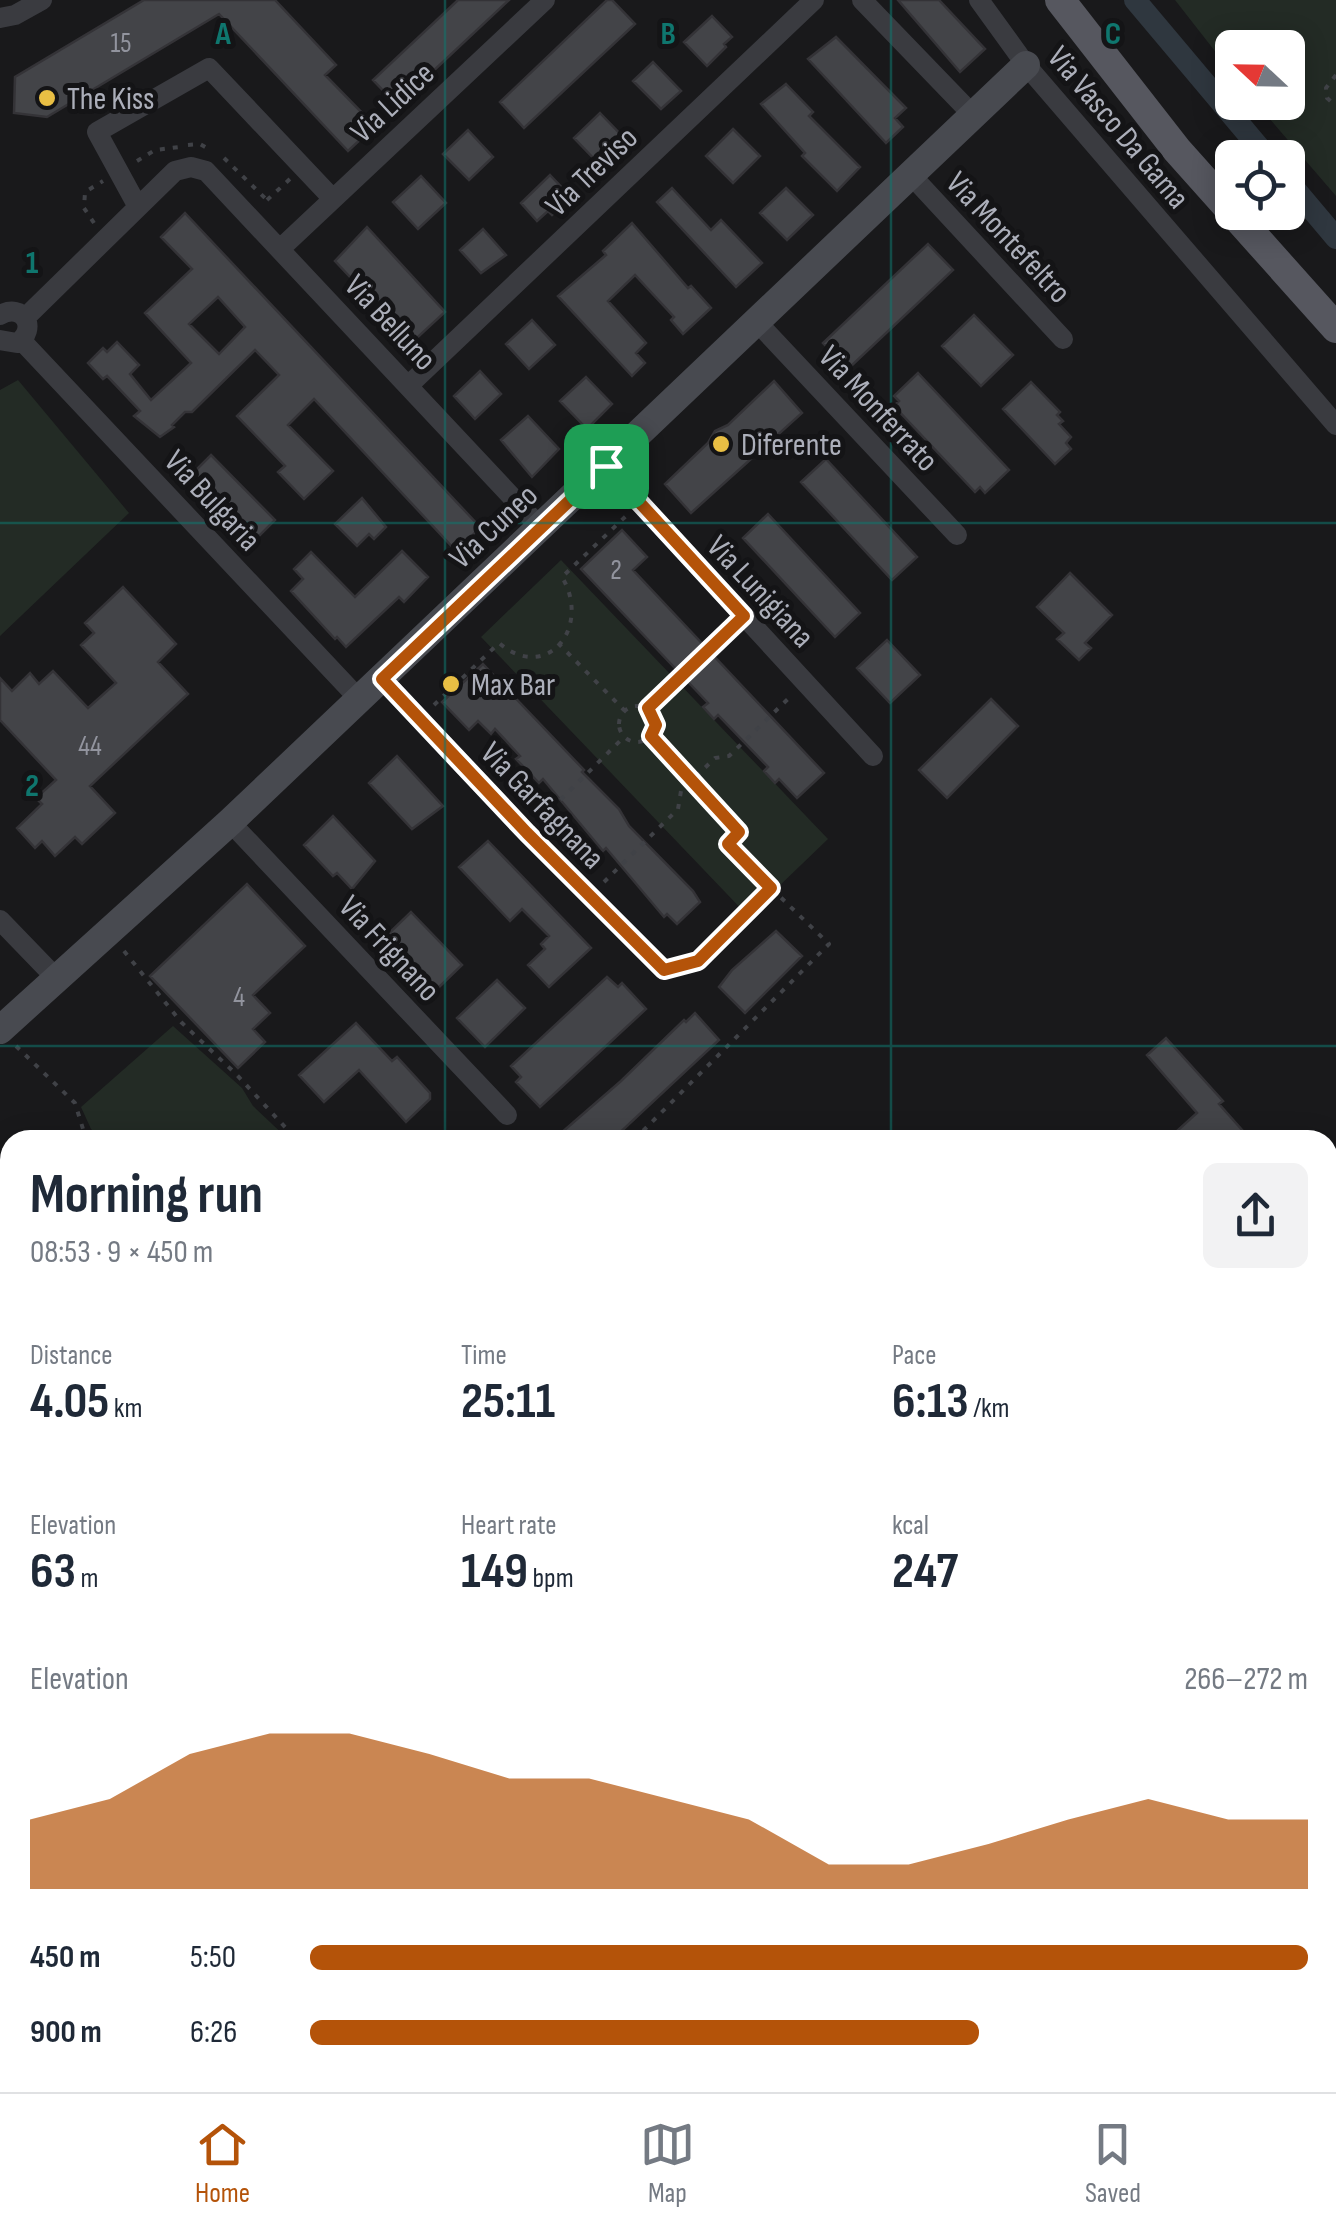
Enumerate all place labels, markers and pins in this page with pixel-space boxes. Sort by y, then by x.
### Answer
place label: The Kiss [67,80,155,119]
marker: The Kiss [36,87,58,109]
pin [564,424,649,509]
place label: Diferente [741,426,842,465]
marker: Diferente [710,433,732,455]
place label: Max Bar [471,666,555,705]
marker: Max Bar [440,673,462,695]

